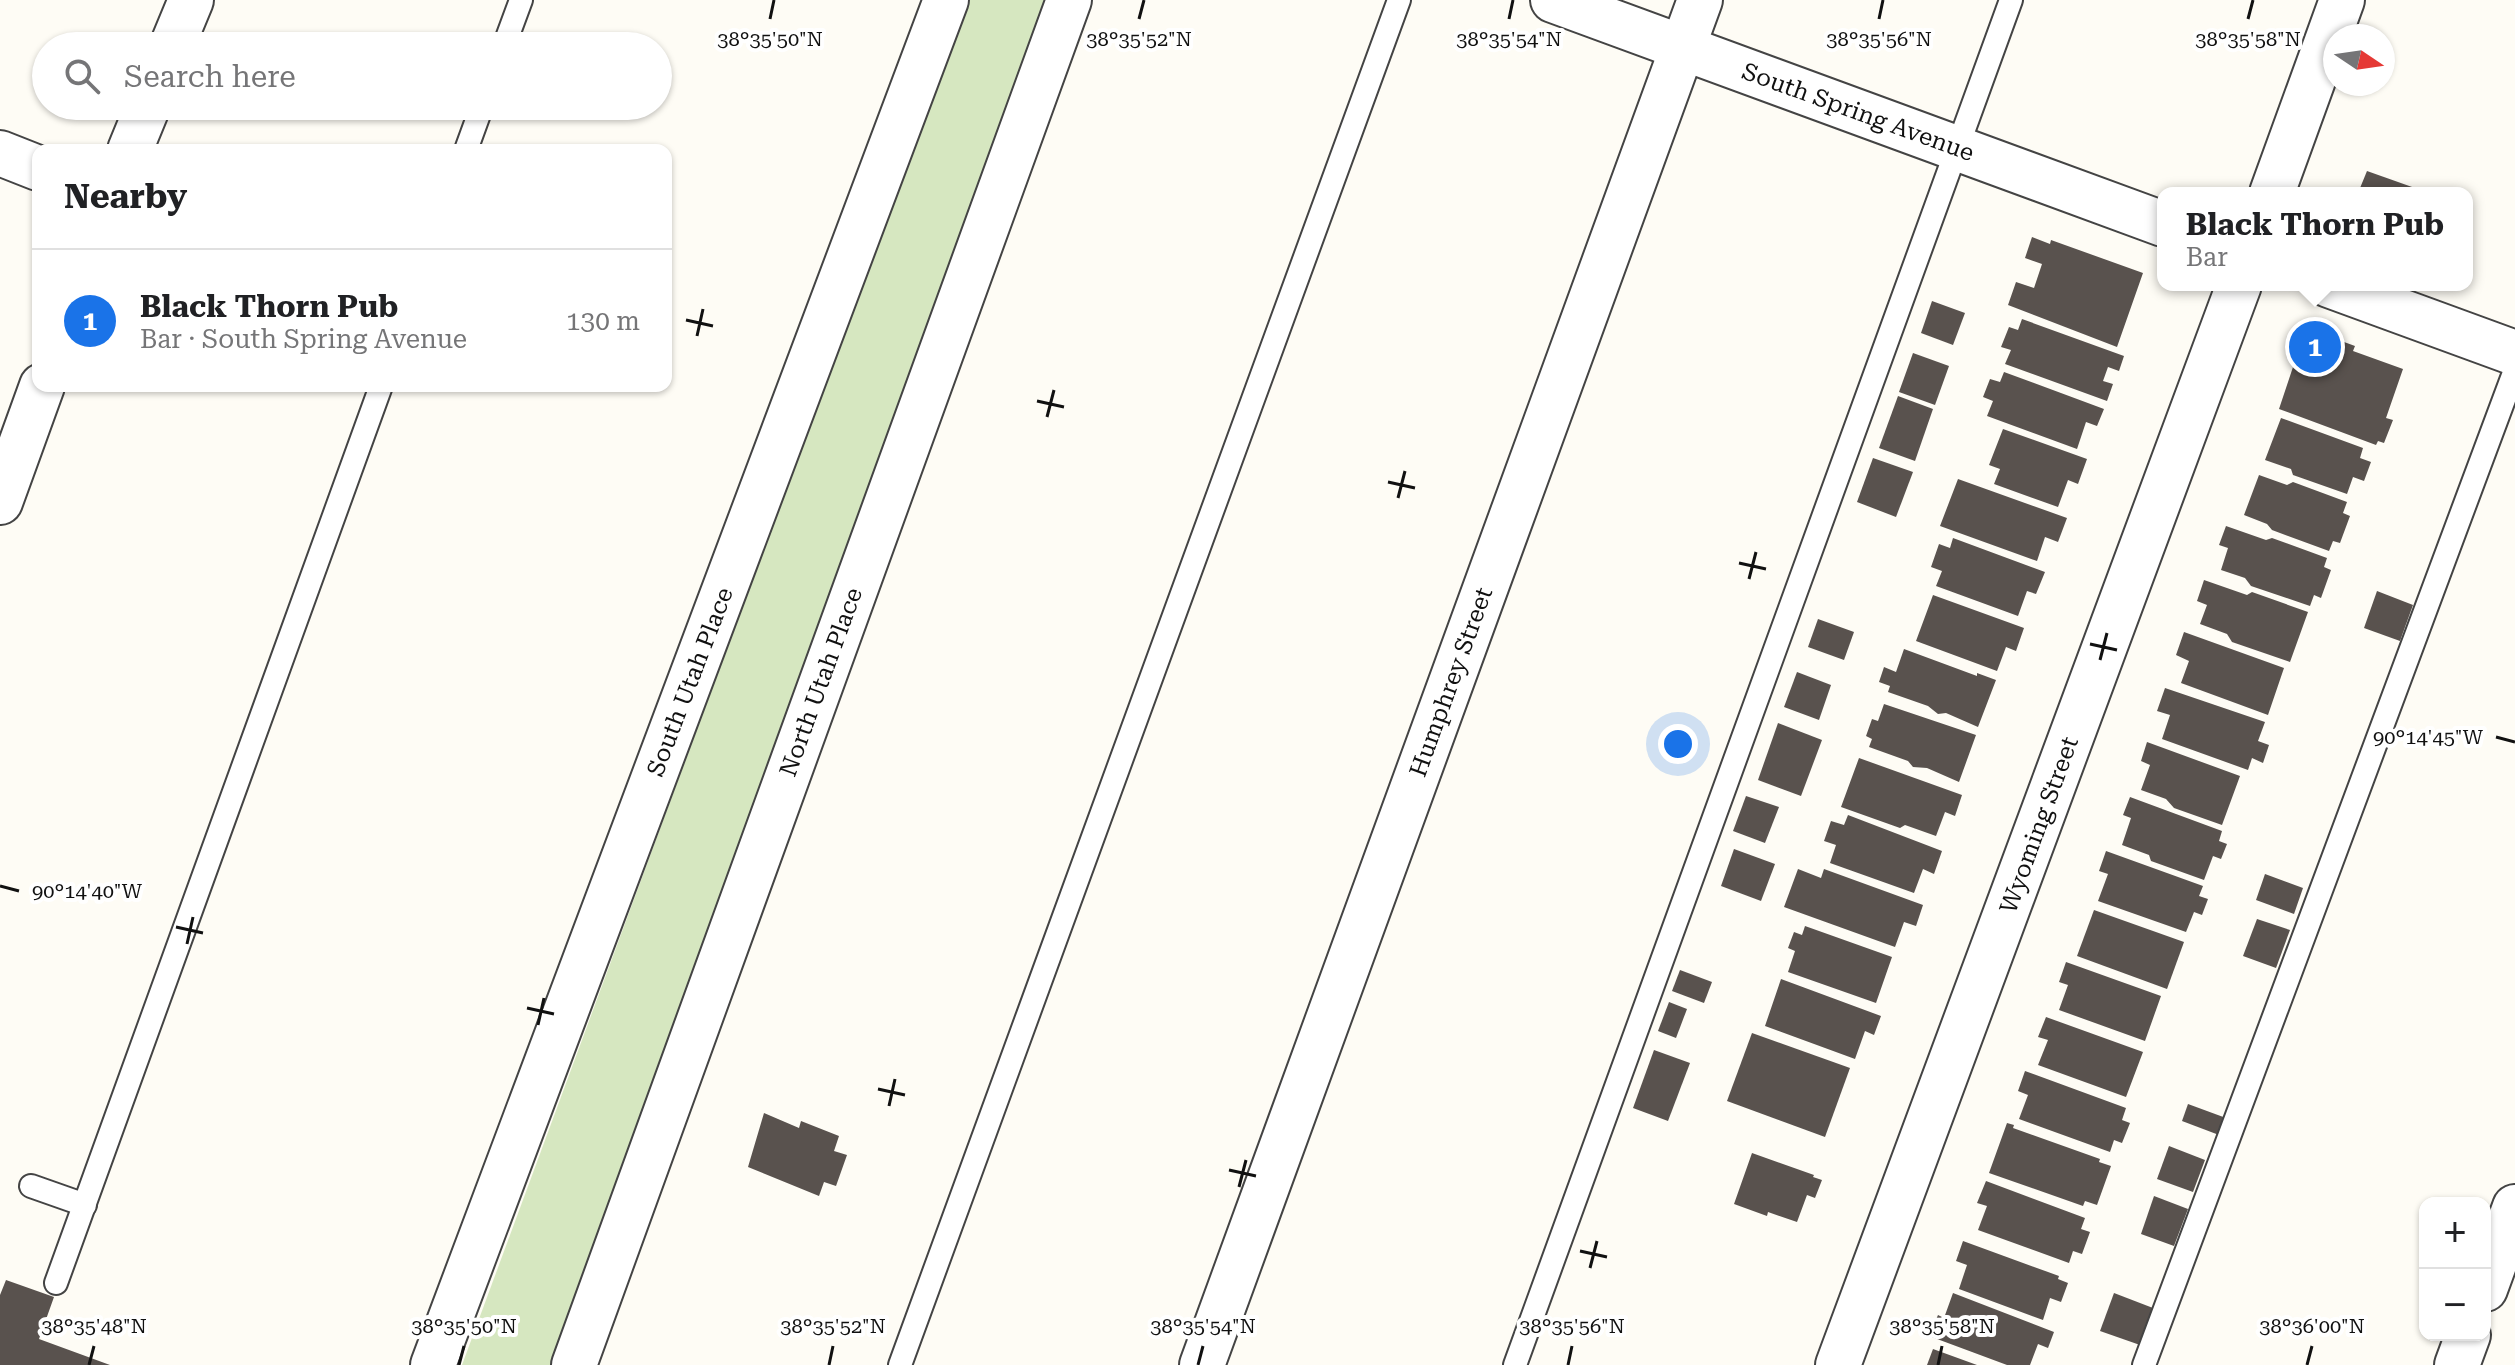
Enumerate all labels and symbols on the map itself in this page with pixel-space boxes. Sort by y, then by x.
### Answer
north arrow [2323,24,2395,96]
text: 38°35'50"N [717,27,823,51]
text: 38°35'52"N [1086,27,1192,51]
text: 38°35'54"N [1456,27,1562,51]
text: 38°35'56"N [1826,27,1932,51]
text: 38°35'58"N [2195,27,2301,51]
street label: South Spring Avenue [1738,57,1978,167]
pin: 1 [2289,317,2341,377]
street label: Humphrey Street [1404,583,1498,781]
street label: South Utah Place [641,584,739,780]
street label: North Utah Place [774,584,868,780]
your location [1658,724,1698,764]
text: 90°14'45"W [2373,725,2484,749]
street label: Wyoming Street [1994,733,2084,917]
text: 90°14'40"W [32,879,143,903]
text: 38°35'48"N [41,1314,147,1338]
text: 38°35'50"N [411,1314,517,1338]
text: 38°35'52"N [780,1314,886,1338]
text: 38°35'54"N [1150,1314,1256,1338]
text: 38°35'56"N [1519,1314,1625,1338]
text: 38°35'58"N [1889,1314,1995,1338]
text: 38°36'00"N [2259,1314,2365,1338]

